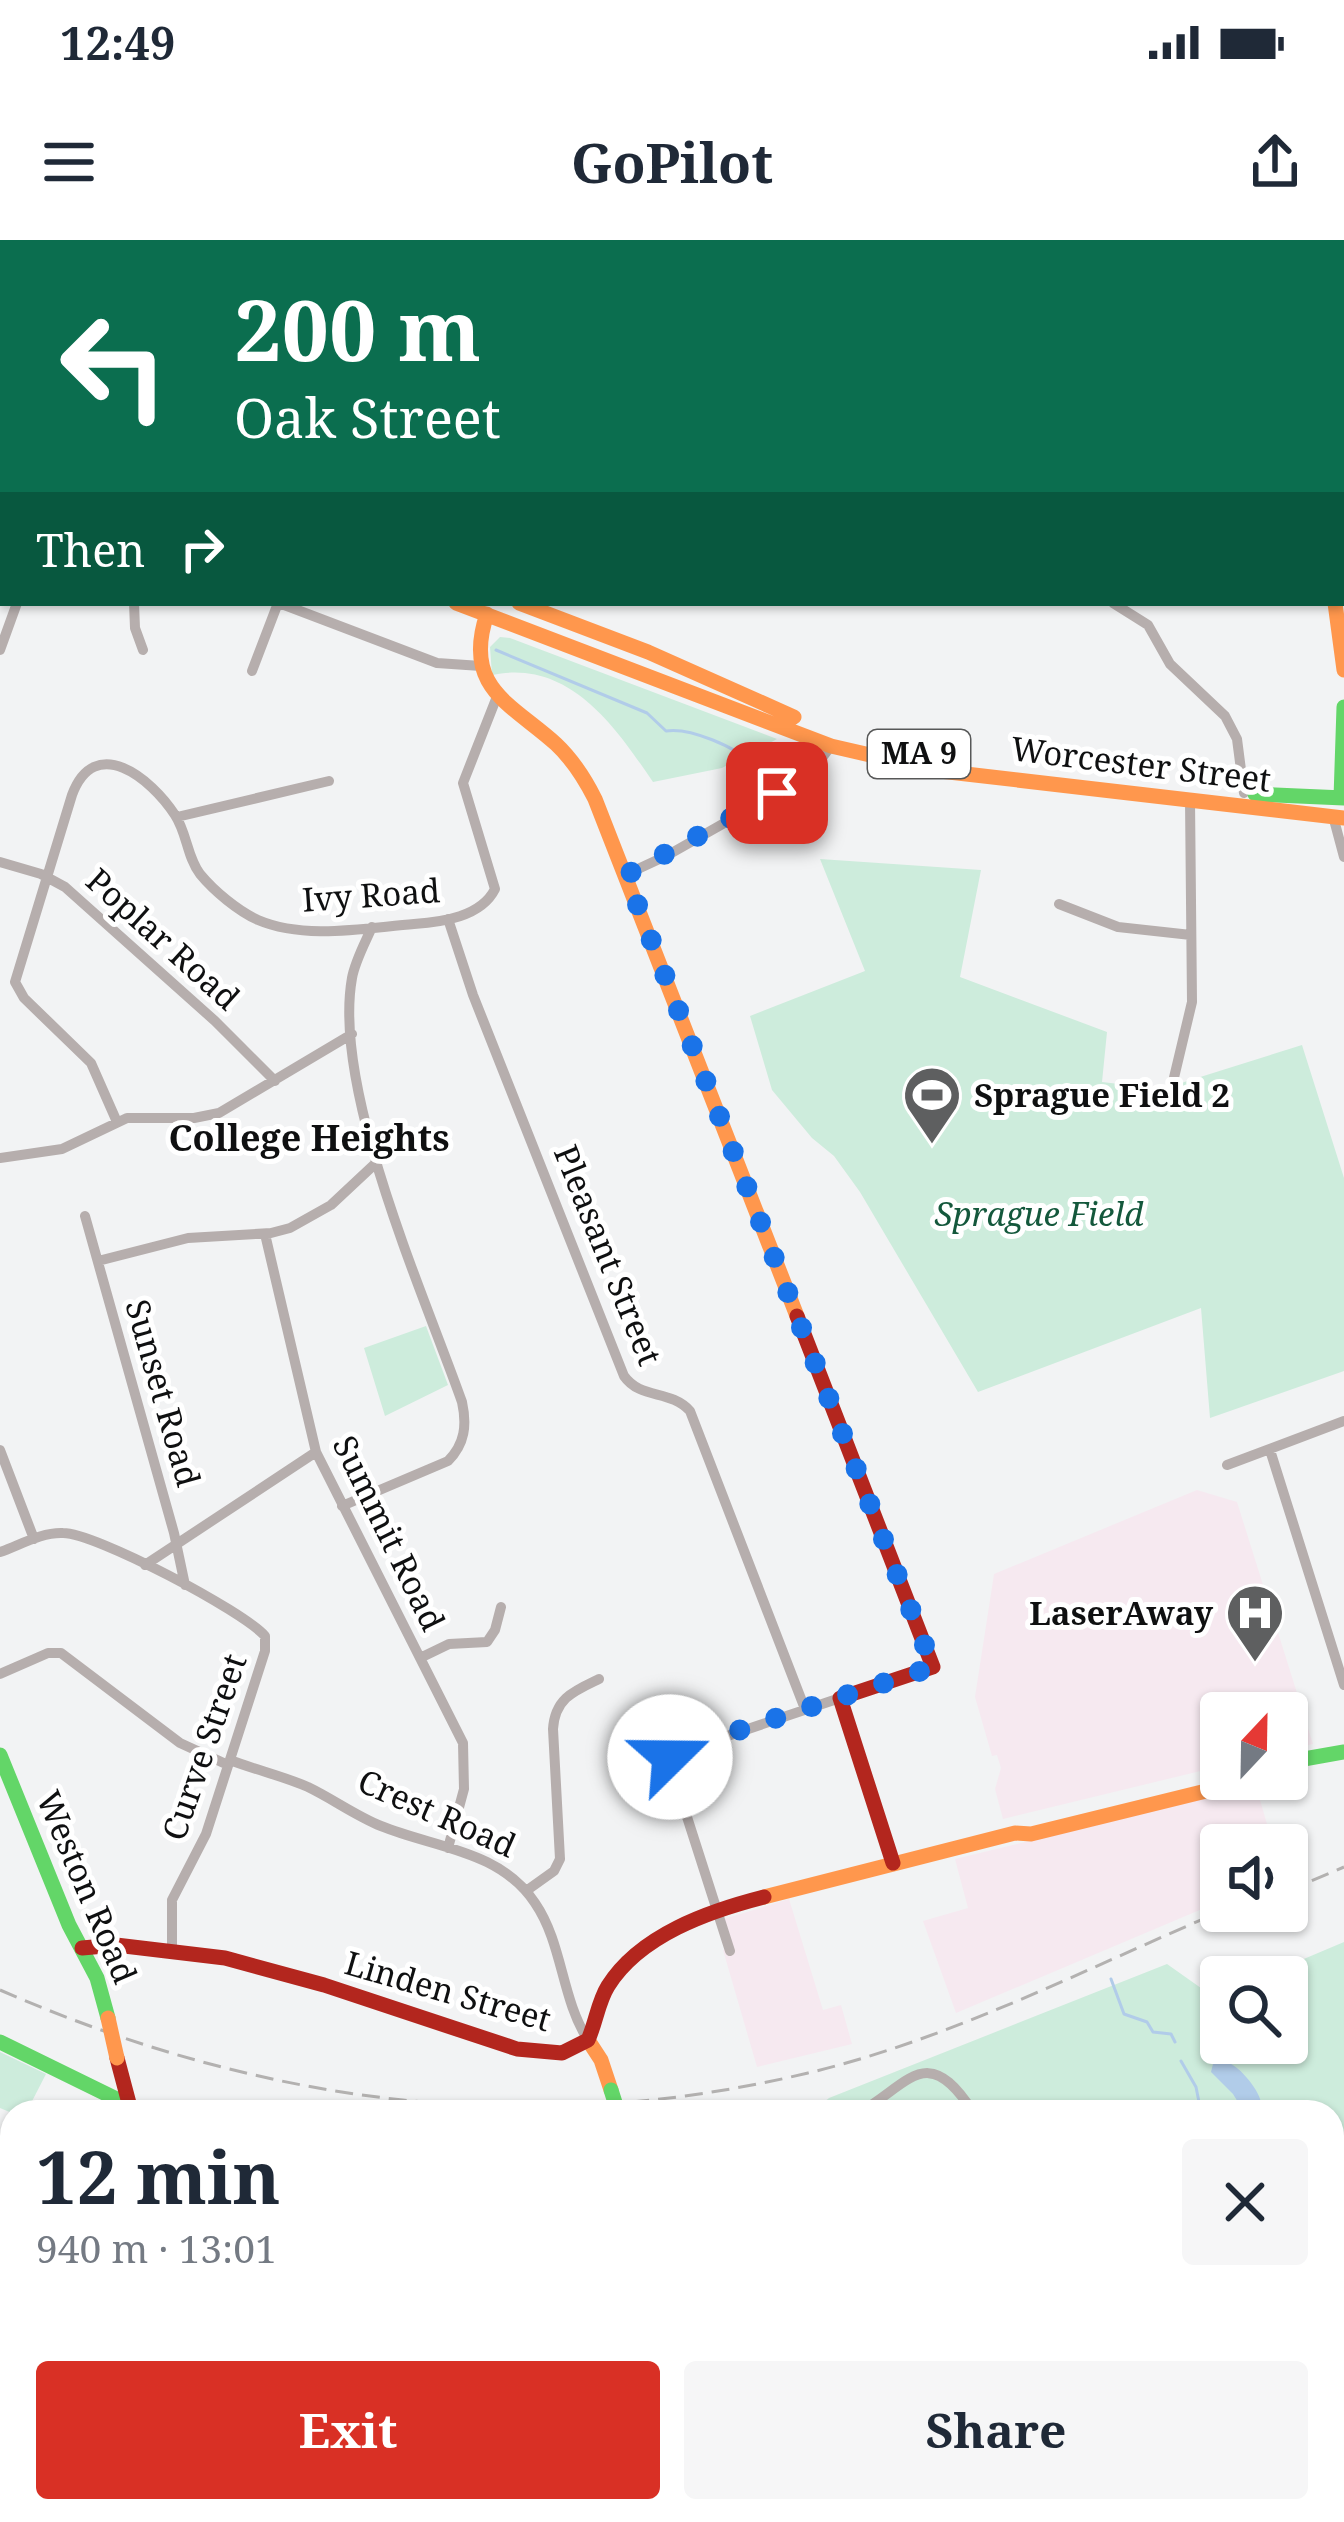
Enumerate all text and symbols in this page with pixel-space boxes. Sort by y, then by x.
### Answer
text: 12:49 [60,12,175,73]
text: GoPilot [571,125,773,199]
icon: menu [36,129,102,195]
icon: share [1242,129,1308,195]
text: 200 m [234,271,481,386]
icon: left [36,288,192,444]
text: Oak Street [234,380,501,454]
icon: right [169,516,235,582]
text: Then [36,519,145,580]
street label: Worcester Street [1009,725,1274,802]
road number: MA 9 [868,730,970,778]
pin [726,742,828,844]
icon: arrive [744,760,810,826]
street label: Poplar Road [77,858,250,1019]
street label: Ivy Road [301,867,441,922]
sports icon: Sprague Field 2 [901,1064,963,1146]
place label: Sprague Field 2 [974,1072,1230,1117]
district label: College Heights [168,1113,450,1162]
street label: Pleasant Street [544,1138,673,1371]
park label: Sprague Field [935,1191,1144,1236]
street label: Sunset Road [115,1294,212,1492]
street label: Summit Road [323,1428,456,1638]
hospital icon: LaserAway [1224,1582,1286,1664]
place label: LaserAway [1029,1590,1214,1635]
street label: Curve Street [151,1648,256,1846]
north arrow [1200,1692,1308,1800]
map controls [1200,1692,1308,2064]
position arrow [607,1694,733,1820]
street label: Crest Road [351,1758,523,1867]
street label: Weston Road [27,1784,148,1990]
button: sound [1200,1824,1308,1932]
street label: Linden Street [340,1940,556,2041]
button: search [1200,1956,1308,2064]
text: 12 min [36,2127,280,2225]
button: close [1182,2139,1308,2265]
text: 940 m · 13:01 [36,2221,277,2274]
button: Exit [36,2361,660,2499]
button: Share [684,2361,1308,2499]

